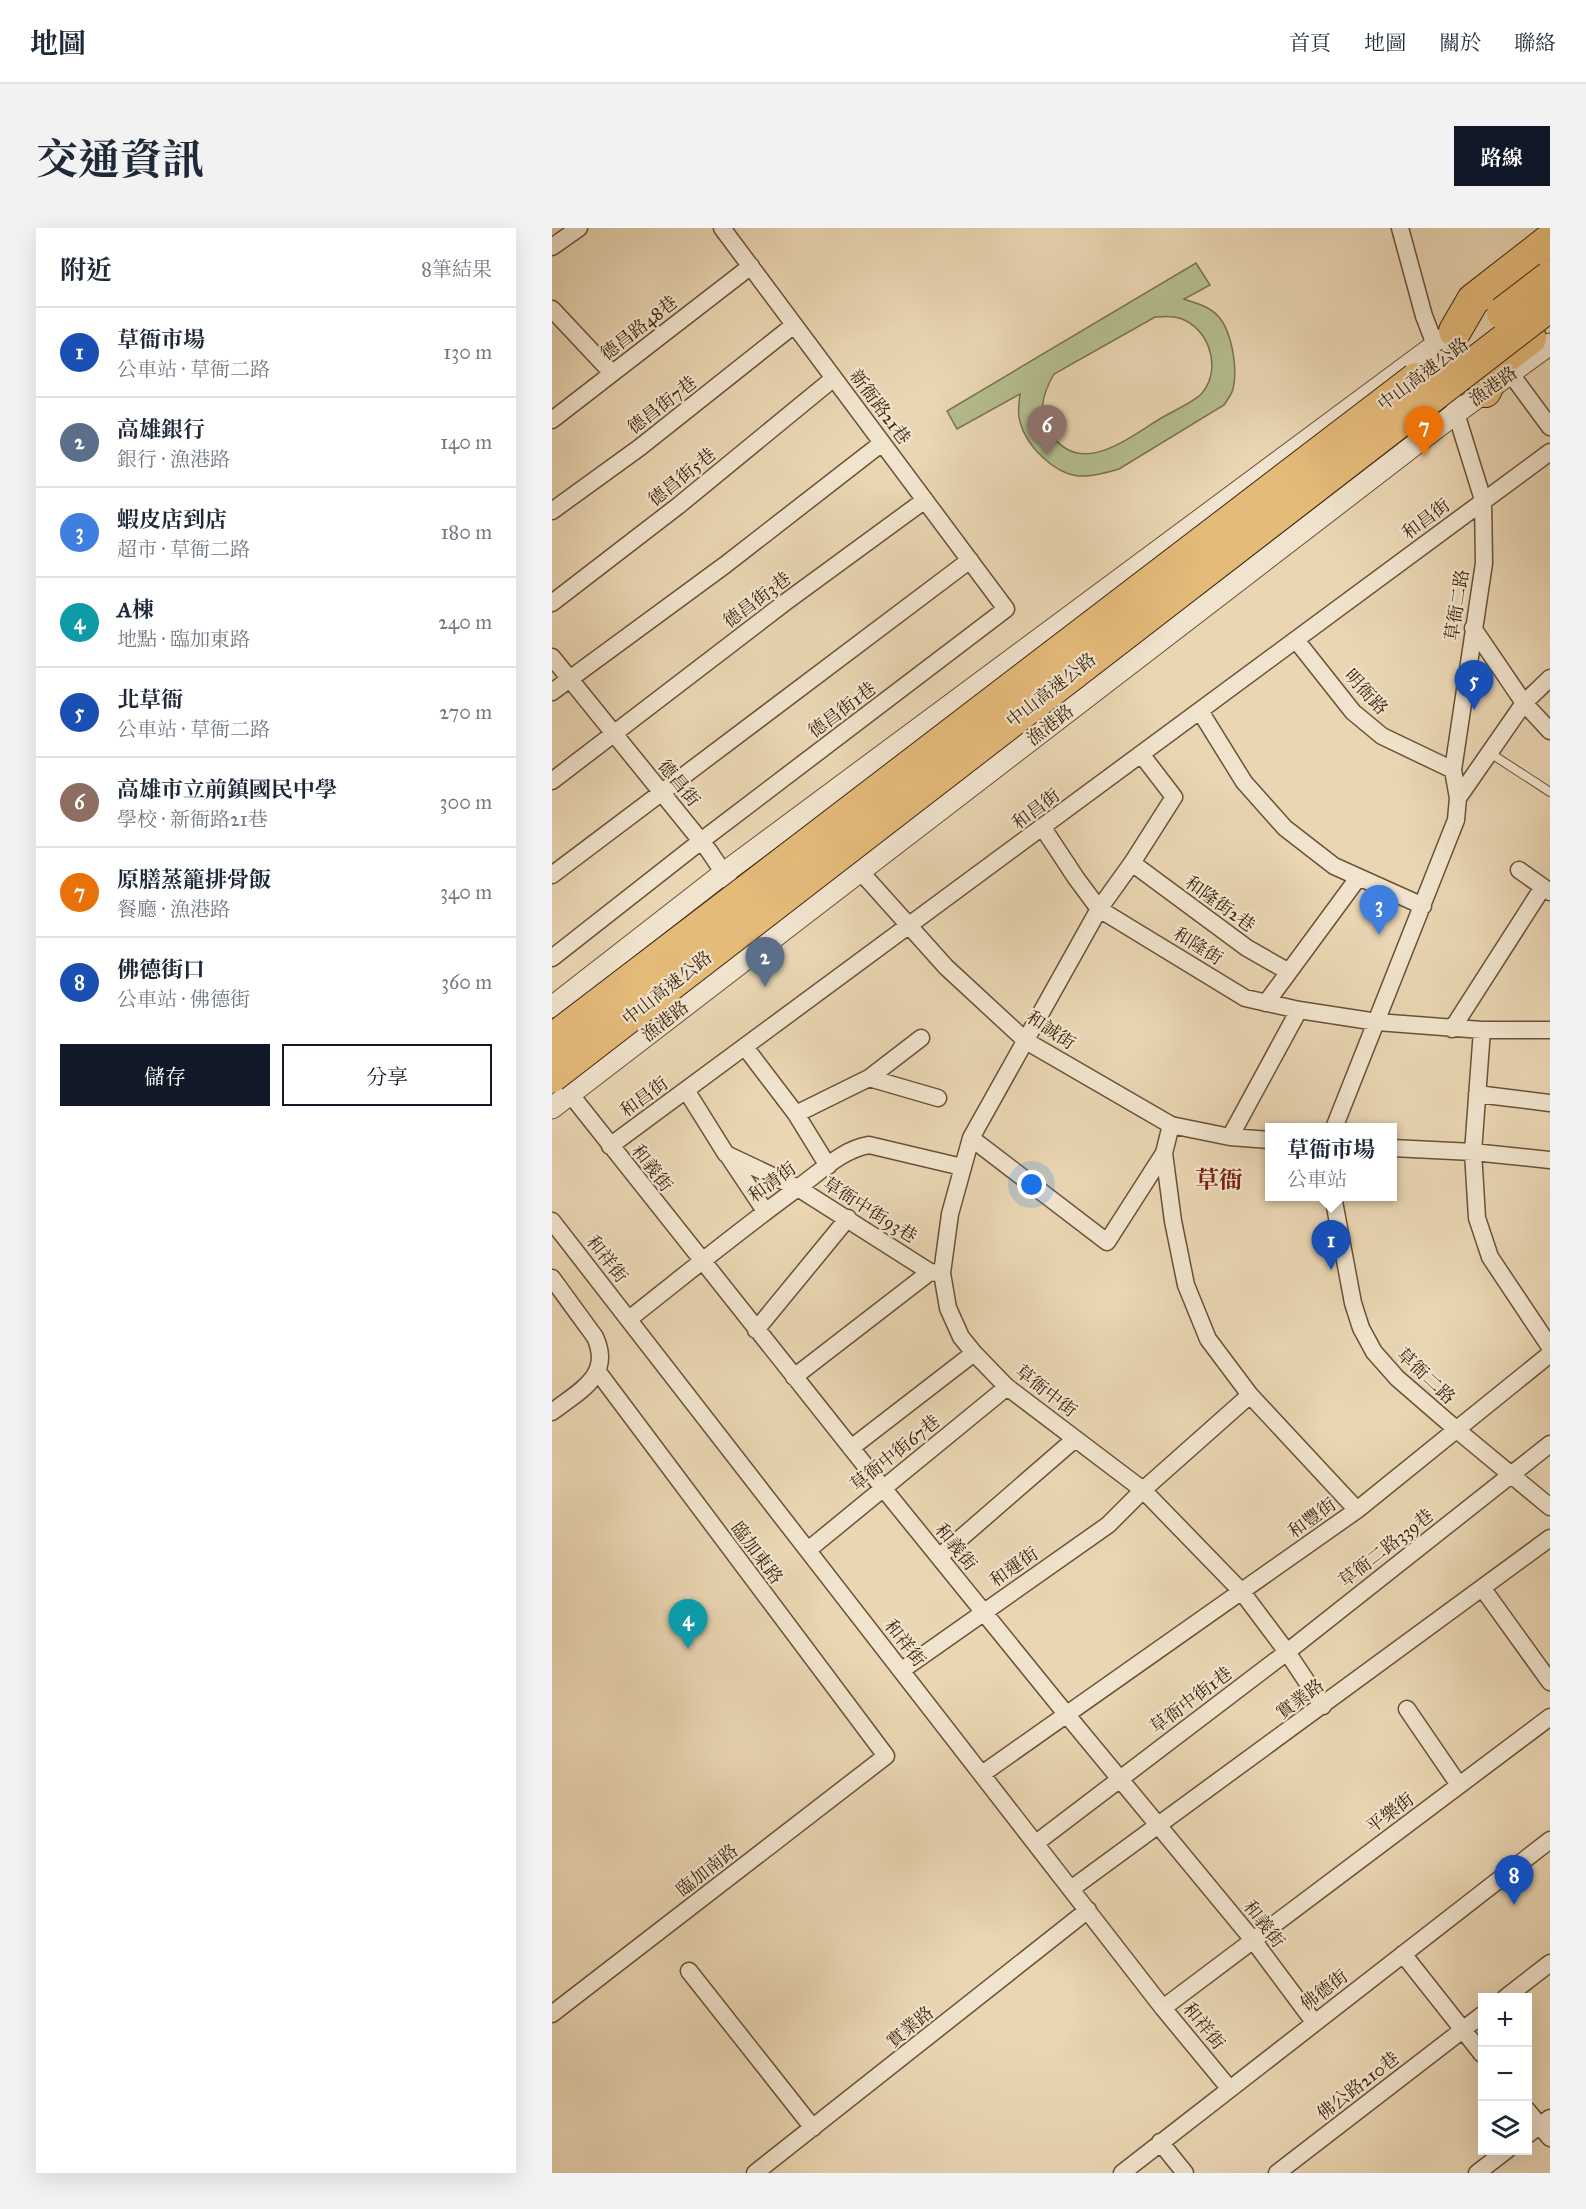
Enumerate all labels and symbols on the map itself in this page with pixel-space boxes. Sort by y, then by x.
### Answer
street label: 德昌路48巷 [596,291,682,365]
street label: 中山高速公路 [1373,333,1473,415]
street label: 漁港路 [1465,362,1521,410]
street label: 新衙路21巷 [845,365,915,449]
street label: 德昌街7巷 [623,371,701,439]
pin: 6 [1028,406,1066,455]
pin: 7 [1404,406,1444,456]
street label: 德昌街5巷 [644,443,720,511]
street label: 和昌街 [1398,494,1454,544]
street label: 德昌街3巷 [719,567,795,633]
street label: 草衙二路 [1441,568,1473,642]
street label: 中山高速公路 [1002,648,1100,732]
pin: 5 [1454,660,1494,710]
street label: 明衙路 [1340,665,1392,719]
street label: 德昌街1巷 [804,677,880,743]
street label: 漁港路 [1022,700,1078,750]
street label: 德昌街 [653,755,705,811]
street label: 和昌街 [1008,784,1064,834]
street label: 和隆街2巷 [1181,871,1259,937]
pin: 3 [1360,886,1398,935]
street label: 和隆街 [1169,922,1227,970]
pin: 2 [746,938,784,987]
street label: 中山高速公路 [618,946,716,1030]
street label: 漁港路 [637,996,693,1046]
street label: 和誠街 [1022,1006,1080,1054]
street label: 和昌街 [616,1072,672,1122]
street label: 和義街 [627,1140,677,1196]
street label: 和清街 [744,1157,800,1207]
district label: 草衙 [1195,1165,1243,1195]
your location [1017,1170,1046,1199]
street label: 草衙中街93巷 [819,1172,921,1248]
pin: 1 [1312,1220,1350,1270]
street label: 和祥街 [582,1231,632,1287]
street label: 草衙二路 [1392,1343,1460,1409]
street label: 草衙中街 [1011,1360,1081,1422]
street label: 草衙中街67巷 [846,1410,944,1496]
street label: 和豐街 [1284,1493,1340,1543]
street label: 草衙二路339巷 [1334,1504,1438,1592]
street label: 臨加東路 [727,1518,787,1588]
street label: 和義街 [930,1519,982,1575]
street label: 和運街 [986,1543,1042,1591]
pin: 4 [668,1600,708,1649]
street label: 和祥街 [880,1615,930,1671]
street label: 草衙中街1巷 [1146,1662,1236,1738]
street label: 實業路 [1272,1674,1328,1724]
street label: 平樂街 [1362,1788,1418,1838]
street label: 臨加南路 [672,1839,742,1901]
pin: 8 [1494,1856,1534,1905]
street label: 和義街 [1239,1896,1289,1952]
street label: 佛德街 [1296,1965,1352,2015]
street label: 和祥街 [1178,1998,1230,2054]
street label: 實業路 [882,2001,938,2053]
street label: 佛公路210巷 [1312,2047,1404,2125]

